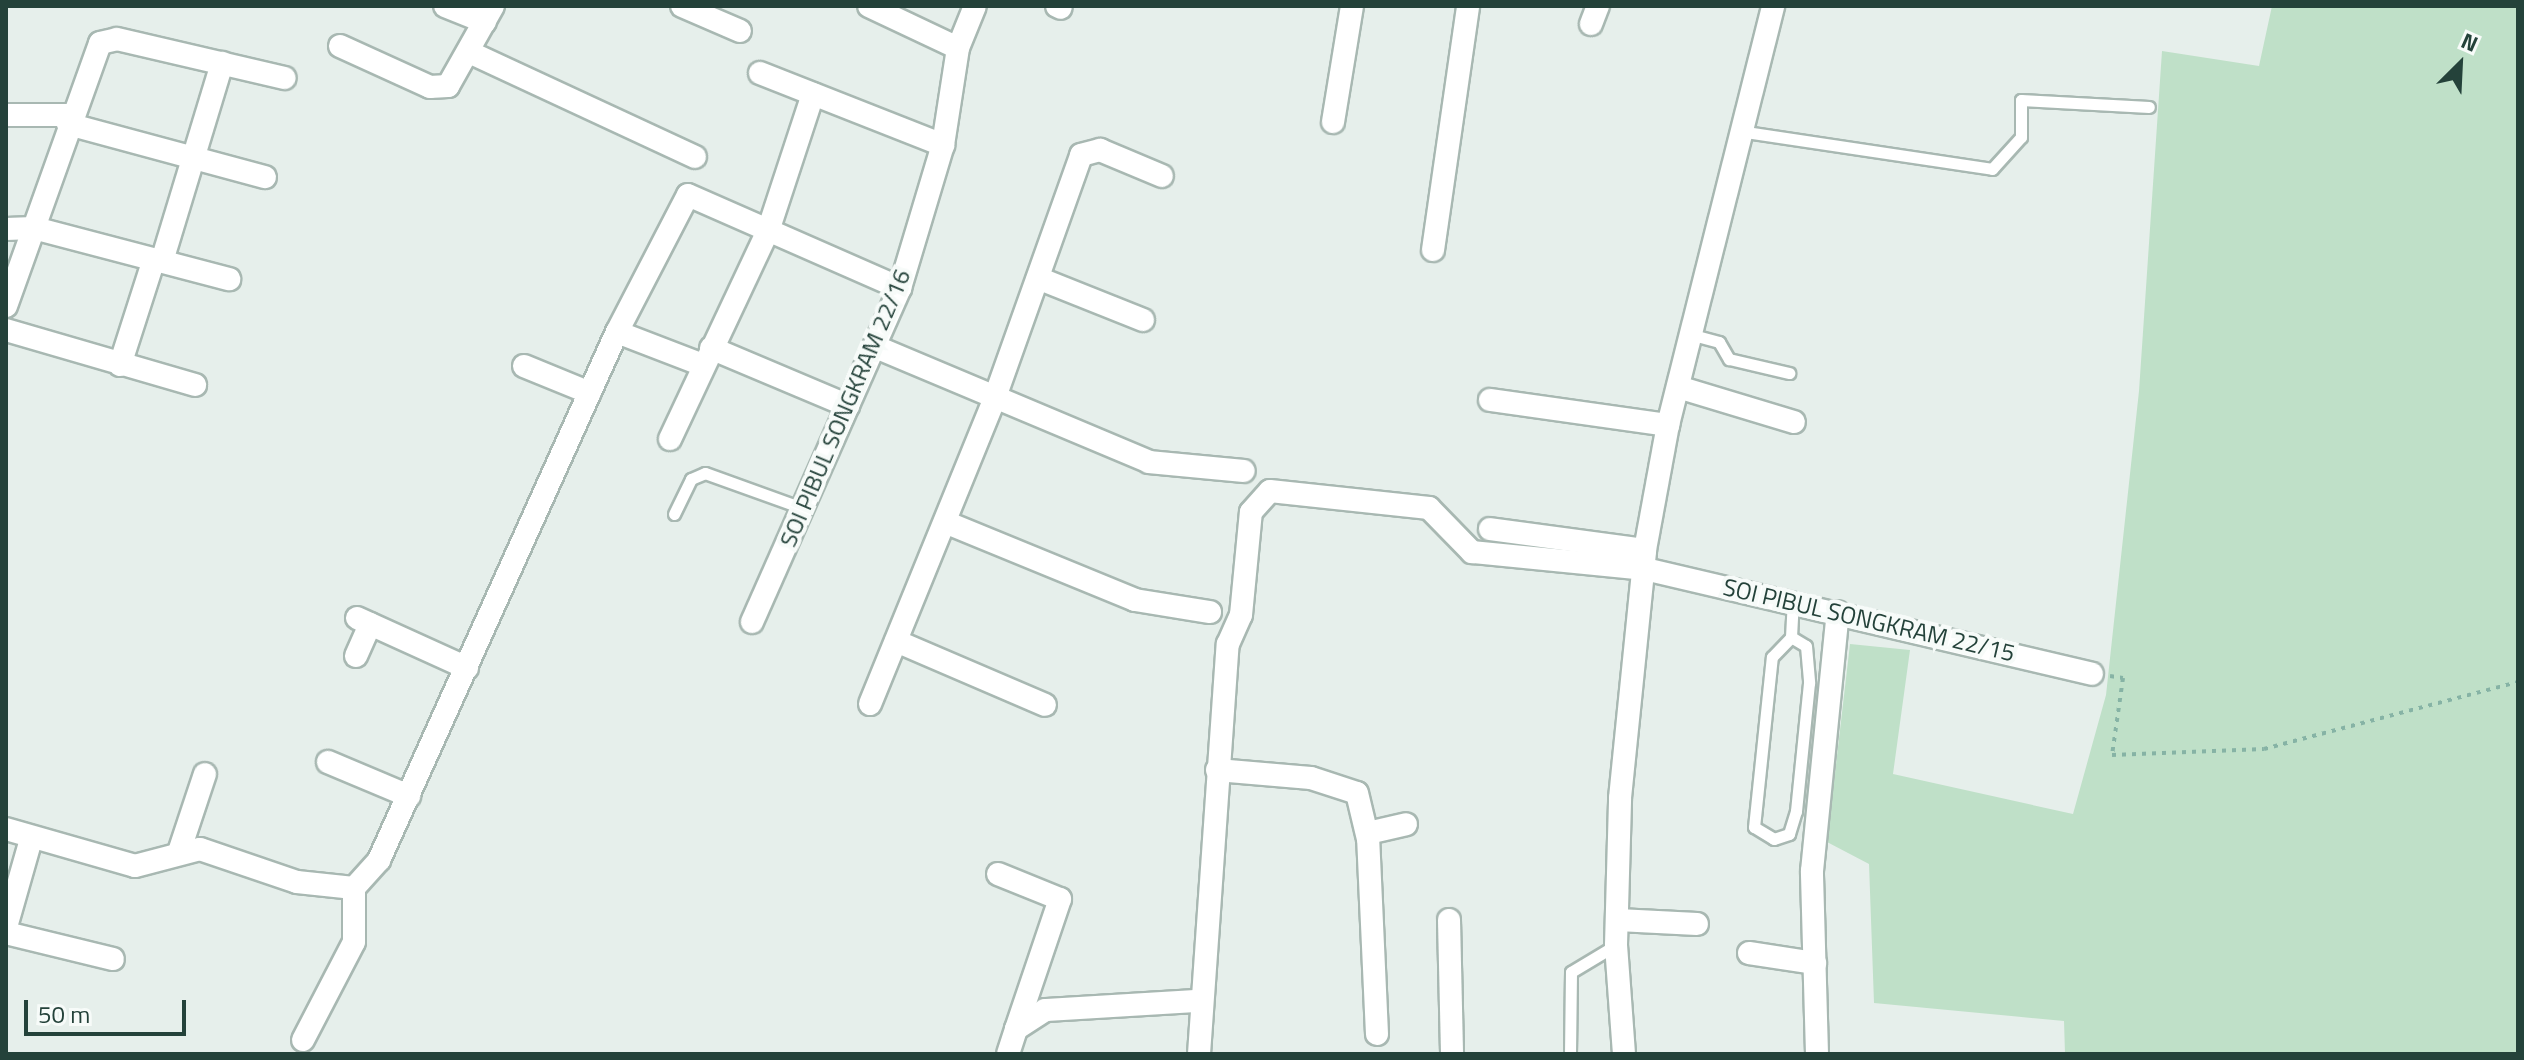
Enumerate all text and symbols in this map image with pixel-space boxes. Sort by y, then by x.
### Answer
text: N [2456,23,2484,61]
north arrow [2420,24,2500,104]
street label: SOI PIBUL SONGKRAM 22/16 [773,265,917,551]
street label: SOI PIBUL SONGKRAM 22/15 [1720,572,2018,668]
scale bar [28,984,190,1034]
text: 50 m [38,996,90,1032]

